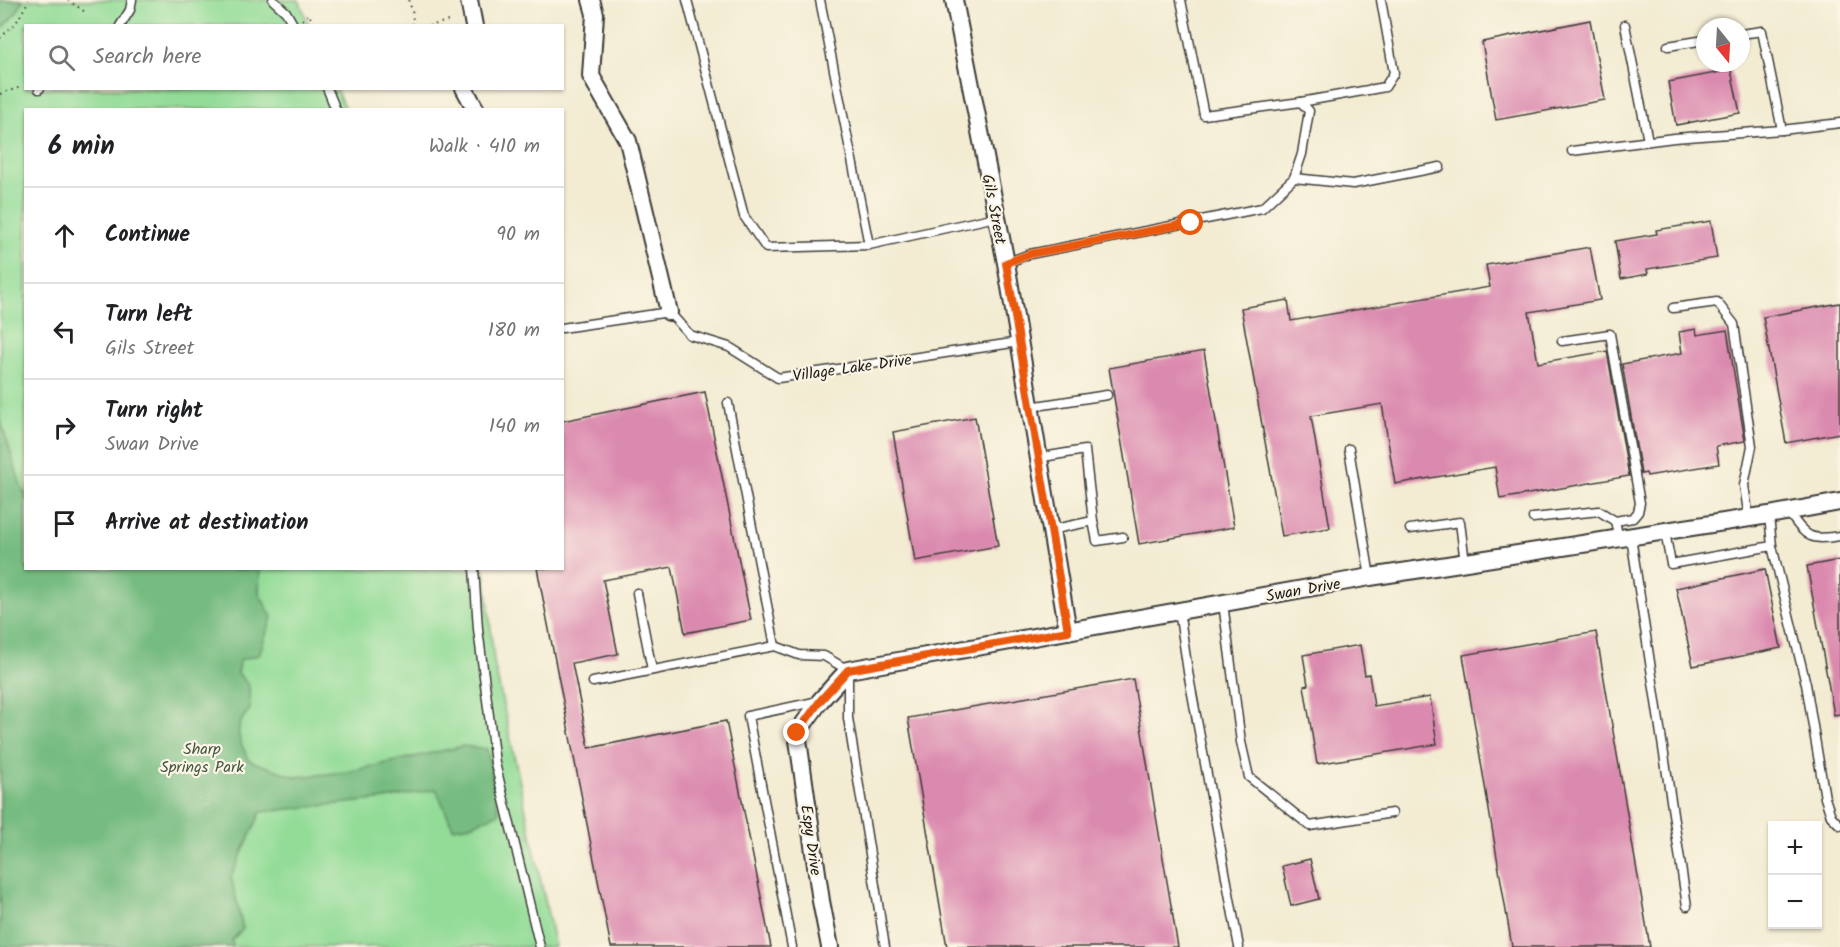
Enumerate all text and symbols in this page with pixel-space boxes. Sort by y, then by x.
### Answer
north arrow [1696,18,1750,72]
search box [24,24,564,90]
text: Search here [93,40,201,75]
icon: search [45,41,78,74]
text: 6 min [48,126,115,168]
text: Walk · 410 m [429,131,540,163]
street label: Gils Street [974,172,1013,247]
route start [1177,209,1203,235]
text: Continue [105,218,190,253]
icon: ahead [48,219,81,252]
text: 90 m [496,219,540,251]
text: Turn left [105,298,192,333]
icon: left [48,315,81,348]
text: 180 m [488,315,540,347]
text: Gils Street [105,333,194,365]
street label: Village Lake Drive [791,348,913,389]
text: Turn right [105,394,203,429]
icon: right [48,411,81,444]
text: 140 m [489,411,540,443]
text: Swan Drive [105,429,199,461]
text: Arrive at destination [105,506,308,541]
icon: arrive [48,507,81,540]
street label: Swan Drive [1264,572,1342,609]
route end [783,719,809,745]
park label: Sharp Springs Park [160,737,244,780]
street label: Espy Drive [793,803,828,877]
map controls [1768,821,1822,929]
button: + [1768,821,1822,875]
button: − [1768,875,1822,929]

